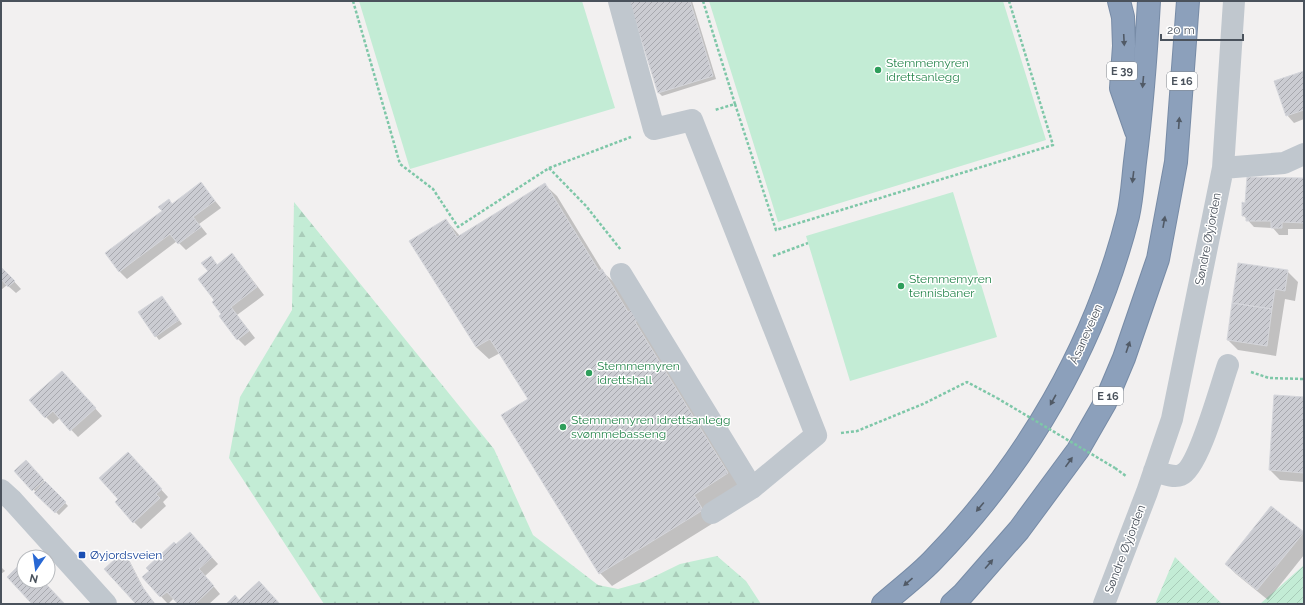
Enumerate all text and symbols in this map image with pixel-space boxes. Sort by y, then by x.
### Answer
scale bar [1161,16,1243,42]
text: 20 m [1167,23,1195,37]
one-way arrow [1120,34,1127,46]
place label: Stemmemyren idrettsanlegg [886,56,969,84]
road number: E 39 [1107,62,1137,80]
marker: Stemmemyren idrettsanlegg [873,65,883,75]
road number: E 16 [1167,72,1197,90]
one-way arrow [1139,76,1146,88]
one-way arrow [1175,117,1182,129]
one-way arrow [1130,171,1136,183]
street label: Søndre Øyjorden [1192,192,1224,286]
one-way arrow [1162,216,1168,228]
place label: Stemmemyren tennisbaner [909,272,992,300]
marker: Stemmemyren tennisbaner [896,281,906,291]
street label: Åsaneveien [1067,302,1105,366]
one-way arrow [1125,340,1131,352]
place label: Stemmemyren idrettshall [597,359,680,387]
marker: Stemmemyren idrettshall [584,368,594,378]
road number: E 16 [1093,387,1123,405]
one-way arrow [1050,394,1057,406]
place label: Stemmemyren idrettsanlegg svømmebasseng [571,413,730,441]
marker: Stemmemyren idrettsanlegg svømmebasseng [558,422,568,432]
one-way arrow [1065,457,1073,468]
one-way arrow [976,502,985,513]
street label: Søndre Øyjorden [1102,503,1148,595]
place label: Øyjordsveien [90,548,162,562]
north arrow [16,549,56,589]
marker: Øyjordsveien [77,550,87,560]
one-way arrow [984,560,993,569]
text: N [28,571,39,586]
one-way arrow [903,577,913,587]

